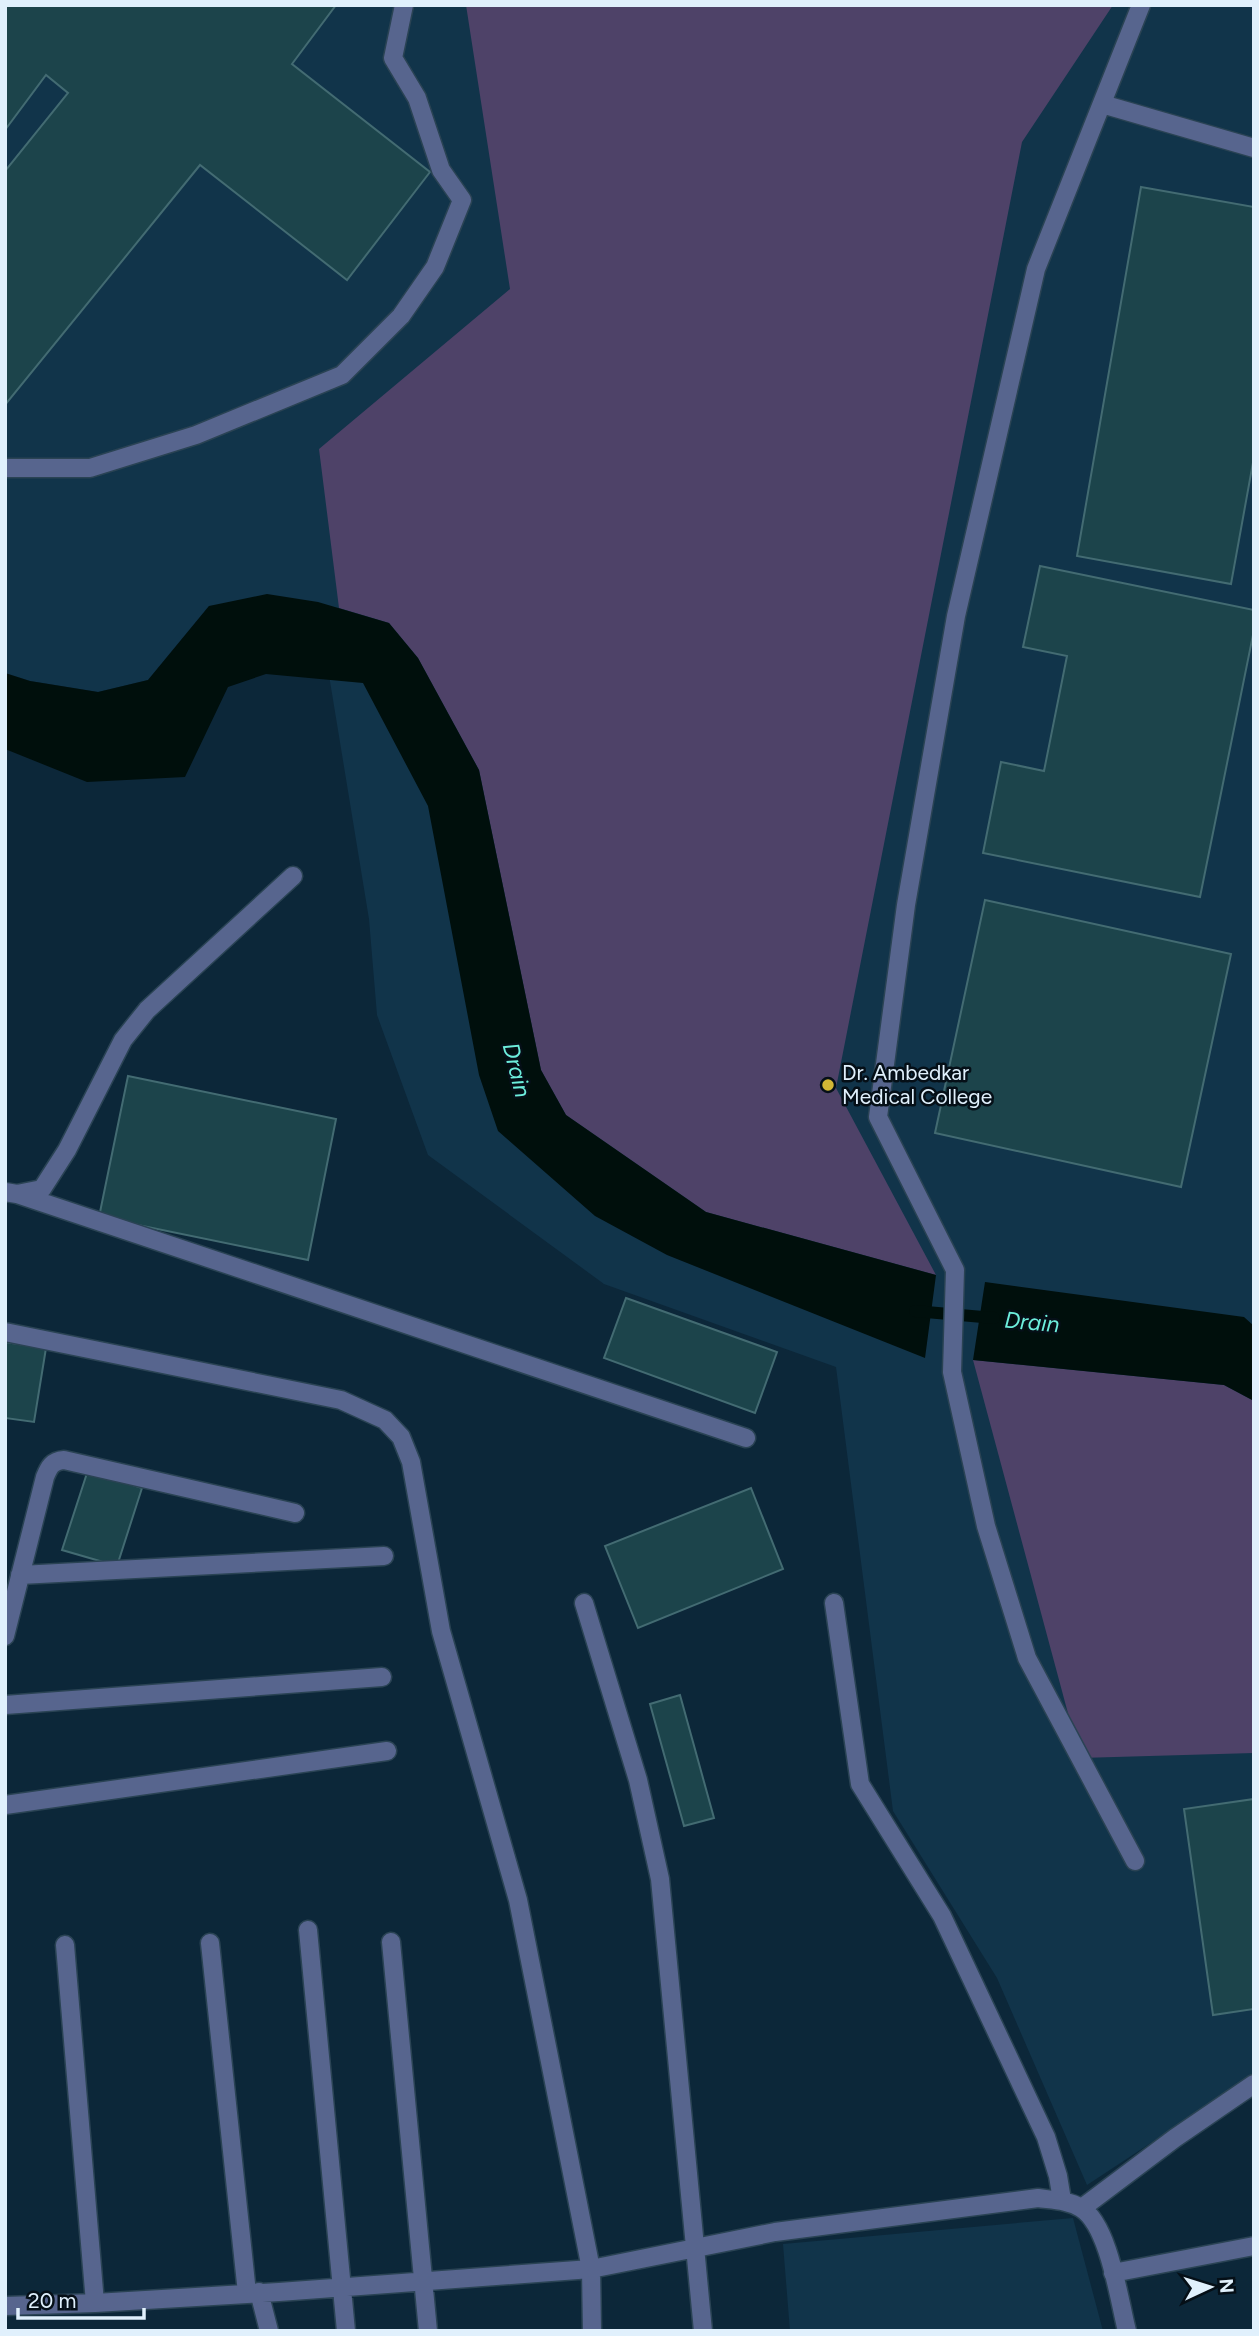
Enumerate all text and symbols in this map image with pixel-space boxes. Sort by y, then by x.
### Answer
water label: Drain [497,1040,537,1100]
place label: Dr. Ambedkar Medical College [842,1060,992,1109]
marker: Dr. Ambedkar Medical College [820,1077,836,1093]
water label: Drain [1003,1306,1061,1338]
north arrow [1175,2252,1245,2322]
scale bar [18,2276,144,2320]
text: N [1214,2278,1238,2294]
text: 20 m [28,2288,76,2313]

